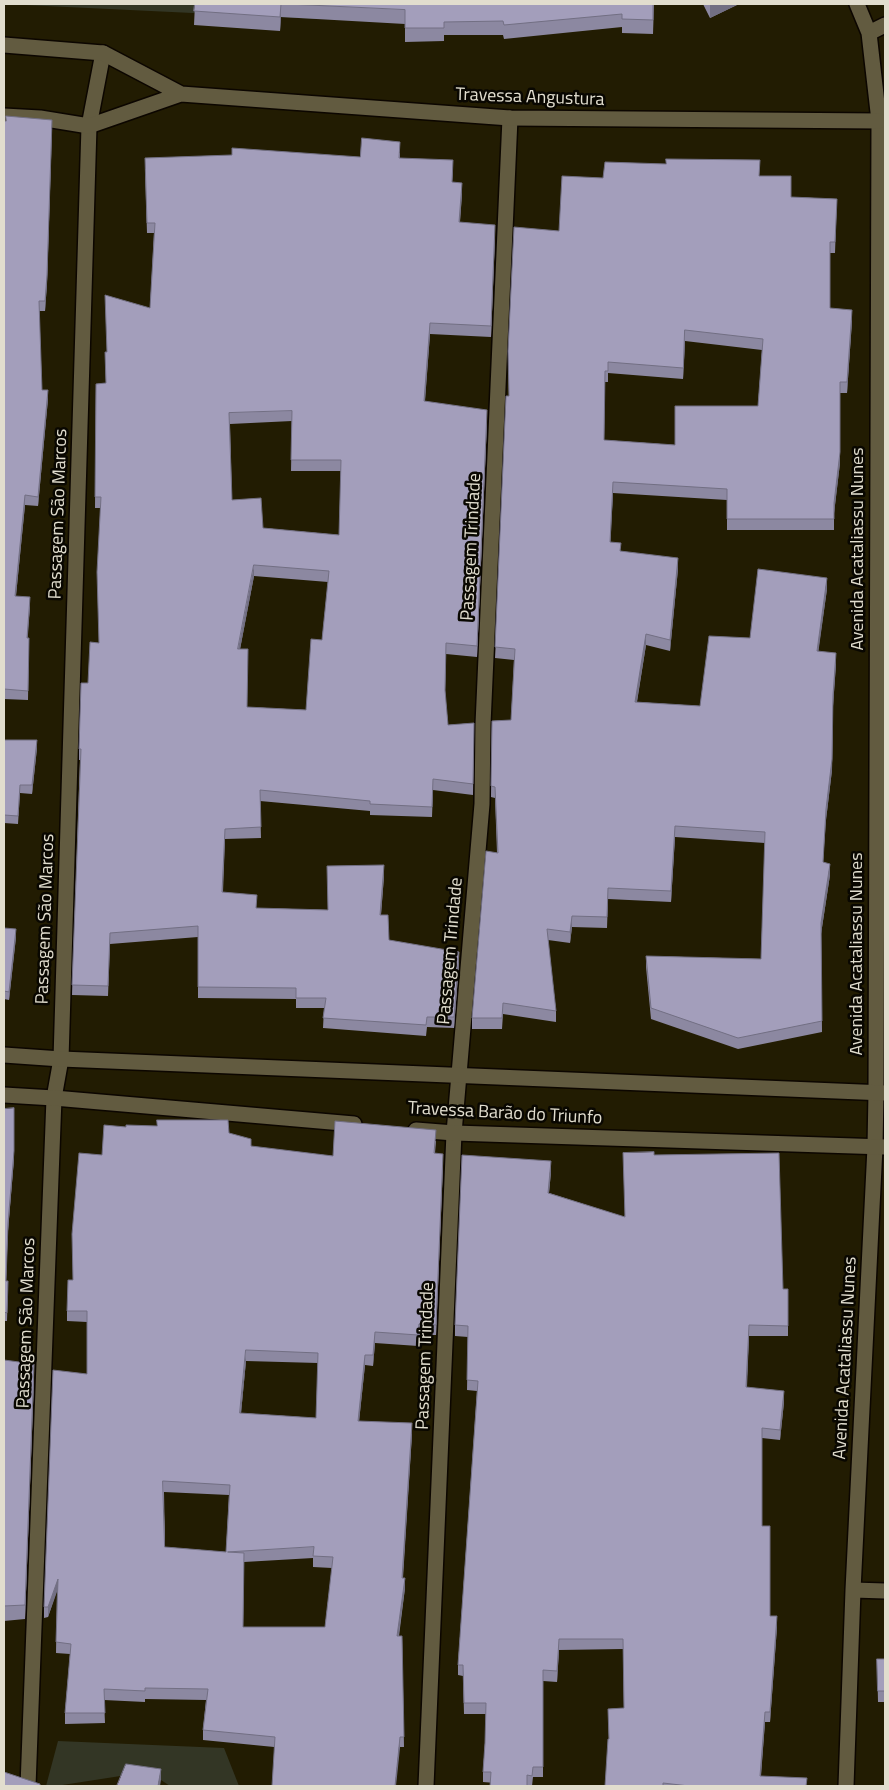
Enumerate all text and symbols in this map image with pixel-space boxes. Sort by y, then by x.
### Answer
street label: Travessa Angustura [455,85,605,111]
street label: Passagem São Marcos [45,428,73,600]
street label: Avenida Acataliassu Nunes [848,447,870,651]
street label: Passagem Trindade [457,473,487,621]
street label: Passagem São Marcos [32,833,60,1005]
street label: Avenida Acataliassu Nunes [847,852,869,1056]
street label: Passagem Trindade [434,877,468,1025]
street label: Travessa Barão do Triunfo [407,1098,603,1130]
street label: Passagem São Marcos [13,1237,41,1409]
street label: Avenida Acataliassu Nunes [830,1256,862,1460]
street label: Passagem Trindade [413,1282,439,1430]

